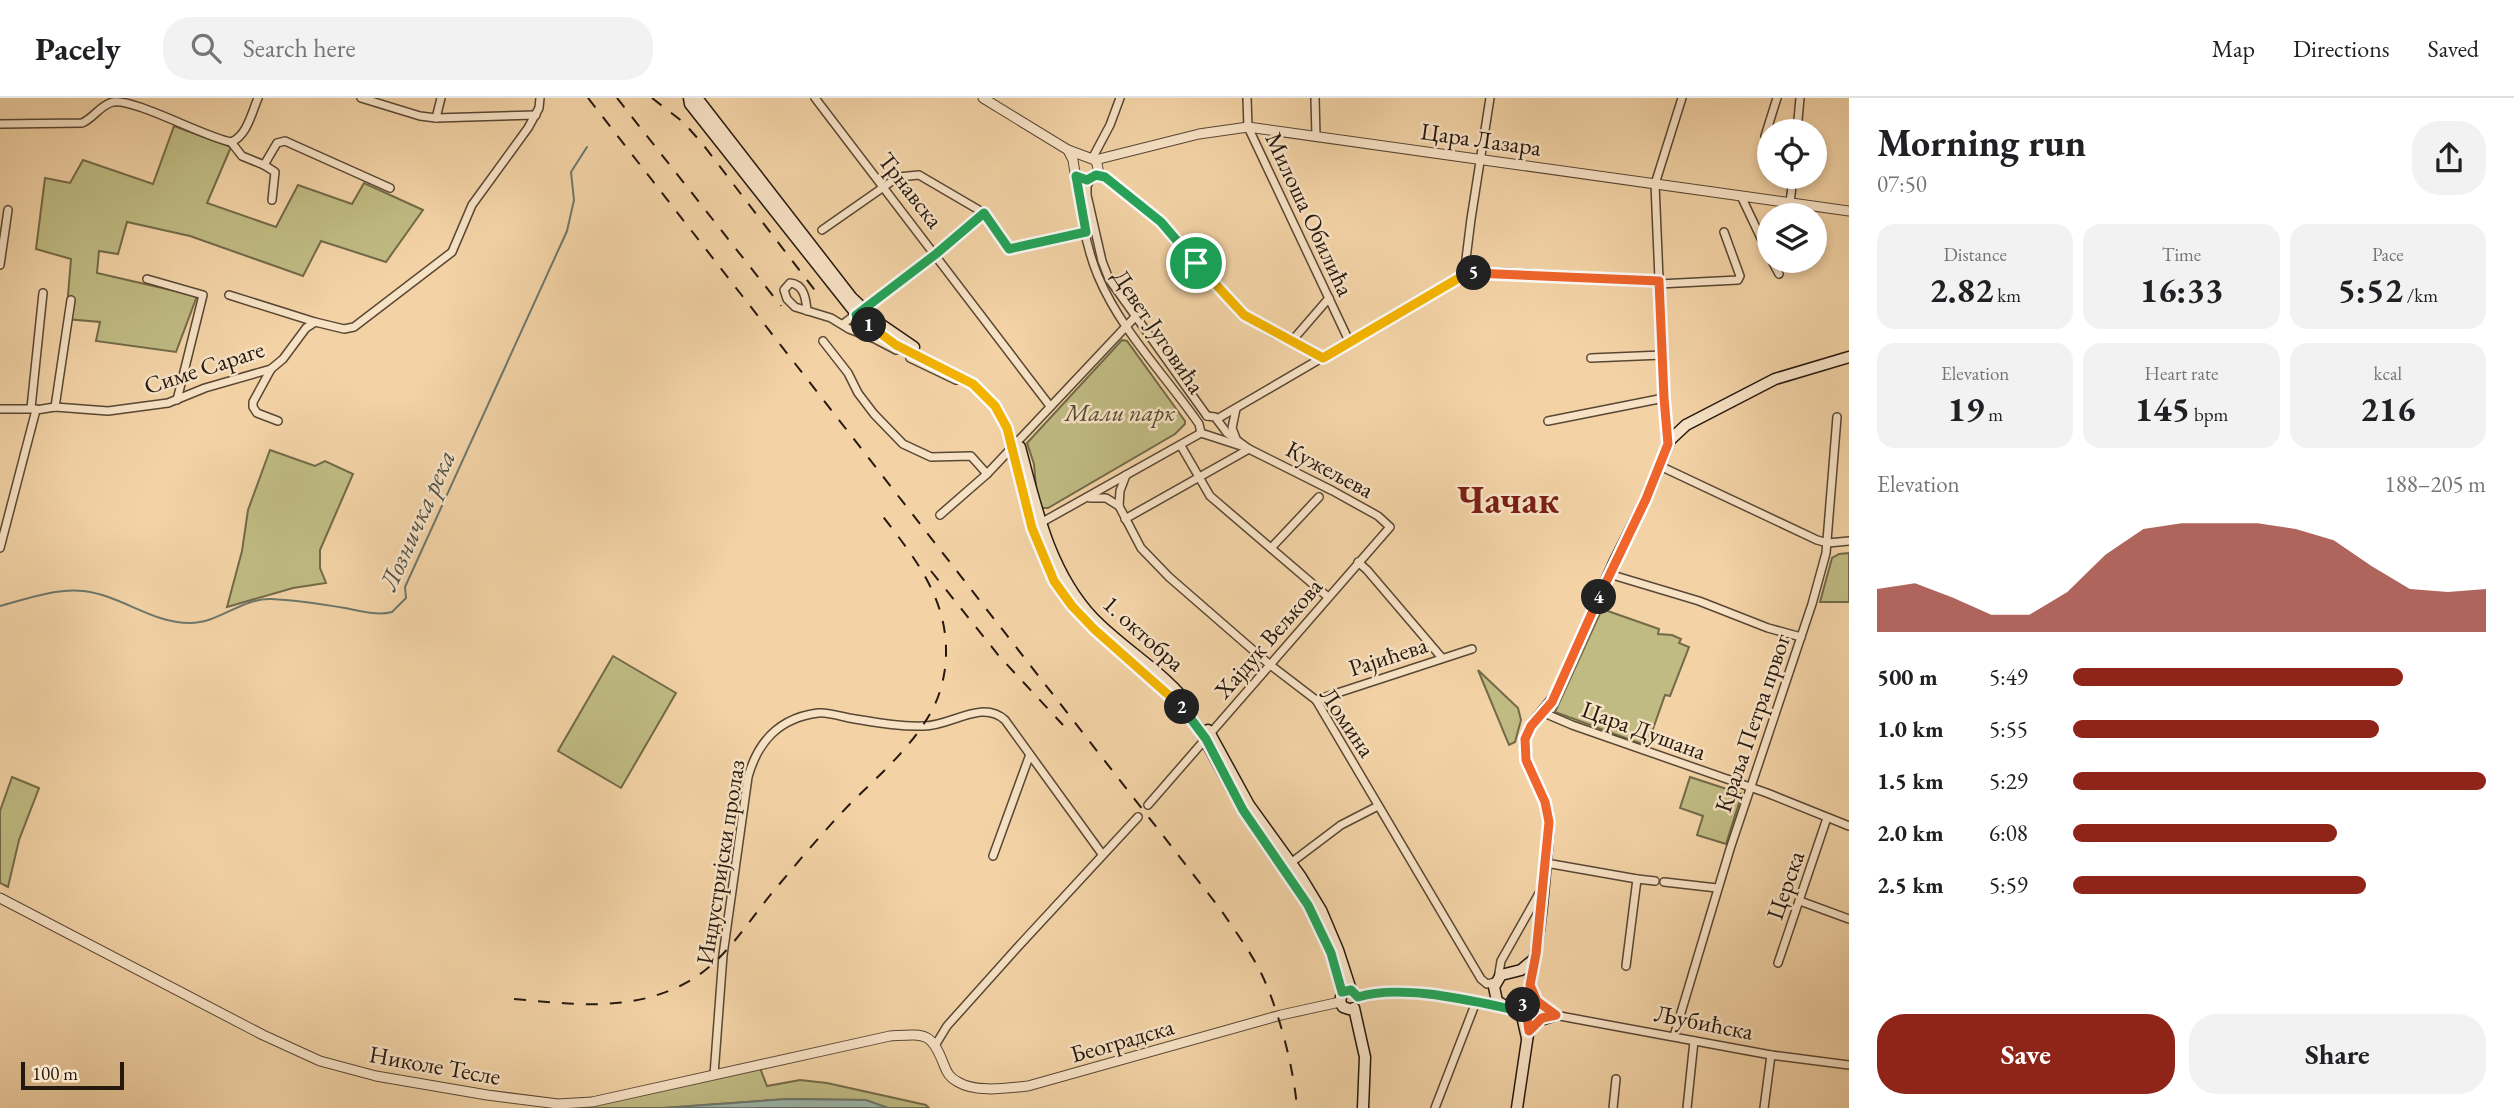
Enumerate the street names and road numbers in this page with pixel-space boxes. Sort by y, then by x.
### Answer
street label: Цара Лазара [1419,115,1544,163]
street label: Милоша Обилића [1258,127,1362,301]
street label: Трнавска [872,146,951,235]
street label: Девет Југовића [1106,262,1212,400]
street label: Симе Сараге [140,333,268,401]
street label: Кужељева [1281,433,1380,505]
street label: Хајдук Вељкова [1206,571,1329,706]
street label: 1. октобра [1097,588,1192,678]
street label: Рајићева [1345,629,1432,683]
street label: Краља Петра првог [1707,629,1797,816]
street label: Ломина [1313,681,1383,764]
street label: Цара Душана [1577,693,1711,767]
street label: Индустријски пролаз [689,757,751,967]
street label: Церска [1759,846,1811,923]
street label: Љубићска [1652,997,1756,1047]
street label: Београдска [1067,1010,1178,1070]
street label: Николе Тесле [367,1038,503,1092]

